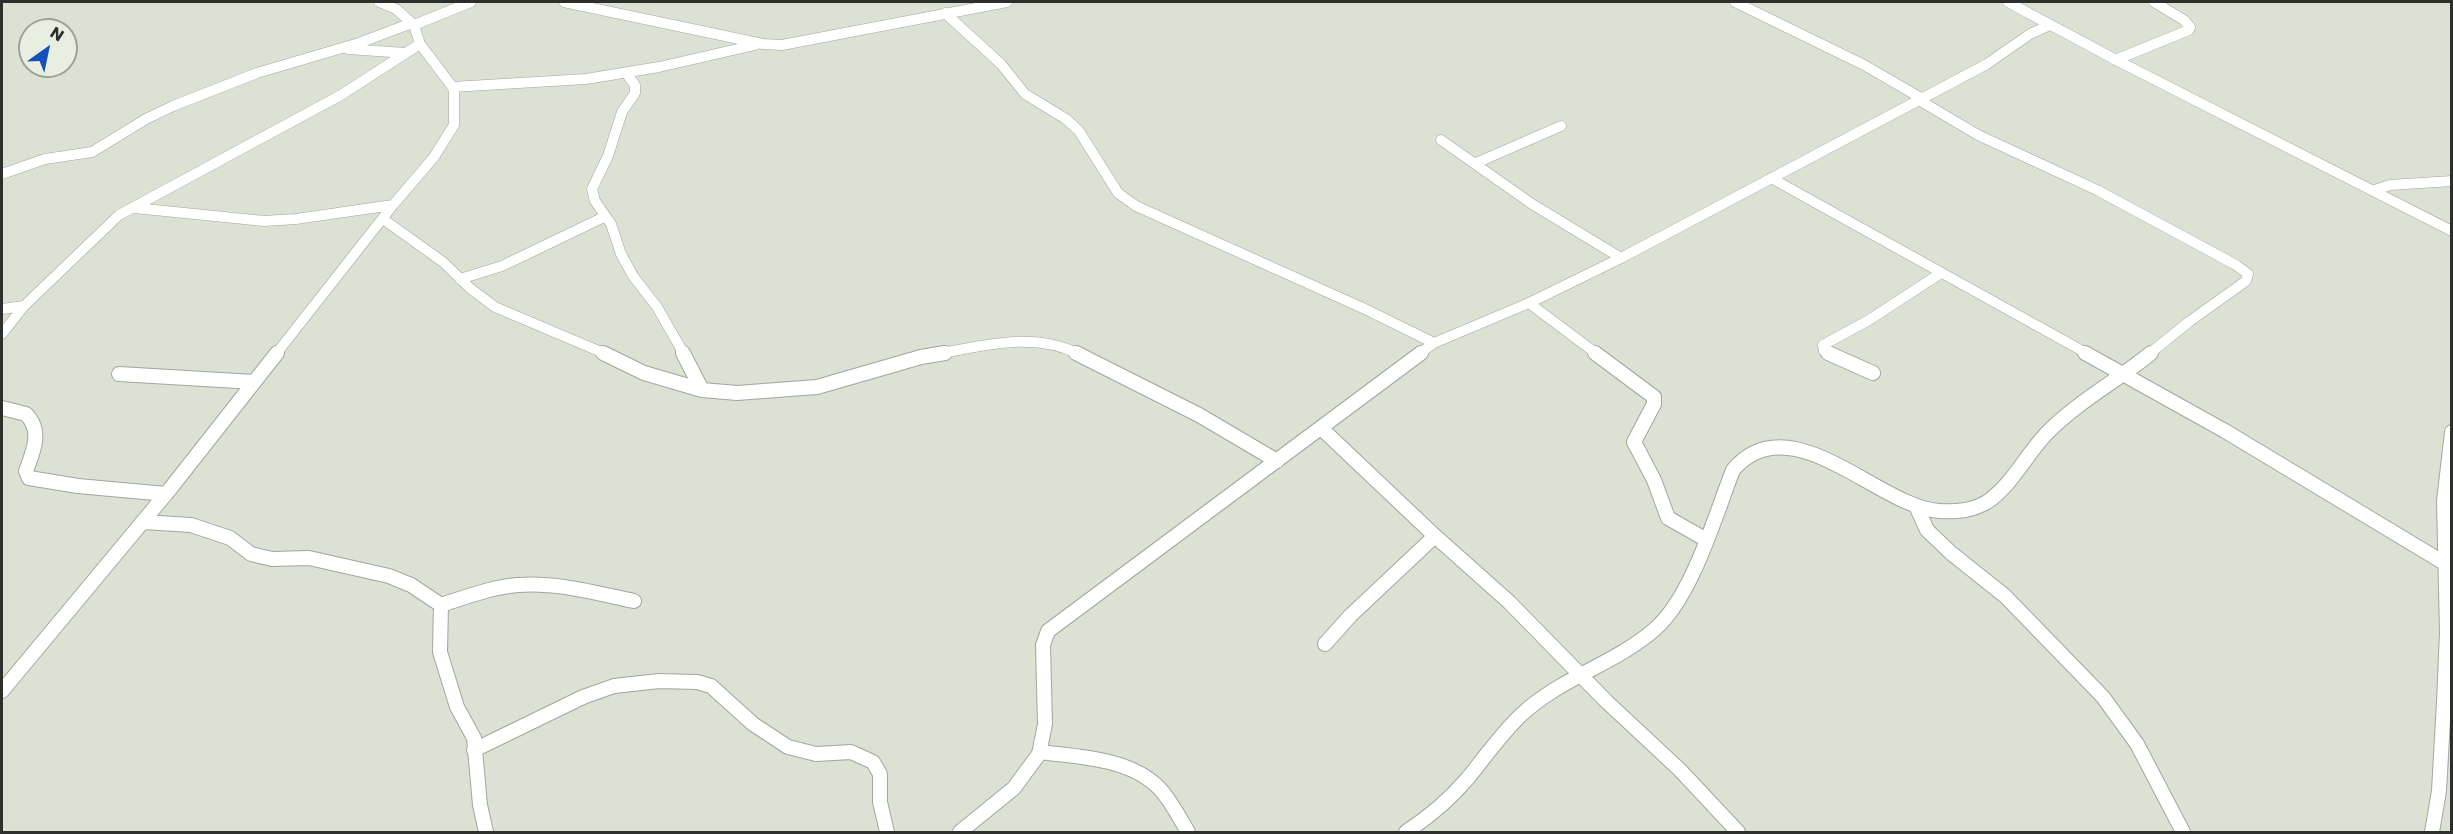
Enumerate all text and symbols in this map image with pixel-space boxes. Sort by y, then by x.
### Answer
north arrow [18,18,78,78]
text: N [46,21,68,47]

